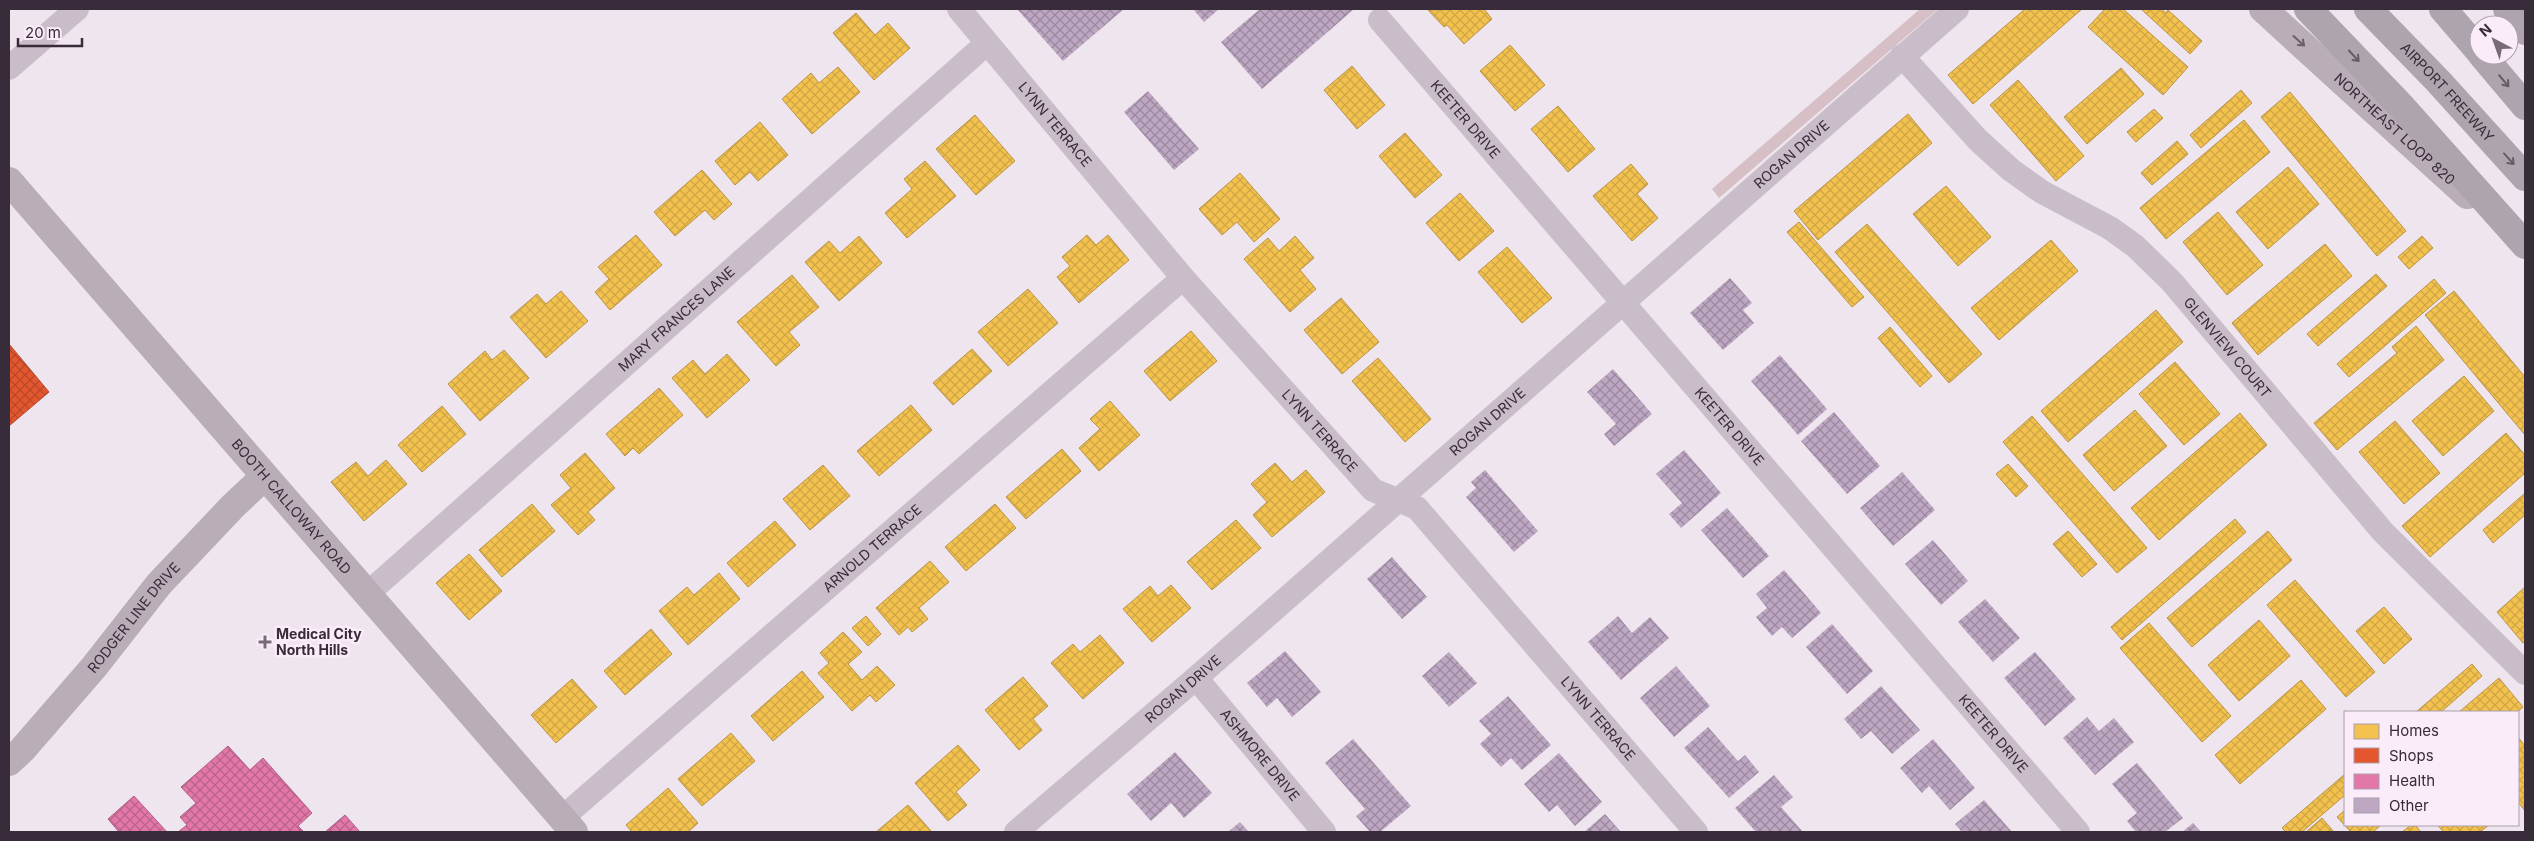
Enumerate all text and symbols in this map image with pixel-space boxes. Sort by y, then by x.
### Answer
scale bar [18,15,81,47]
north arrow [2469,15,2519,65]
text: N [2476,20,2495,40]
text: 20 m [25,23,61,42]
one-way arrow [2293,35,2306,47]
street label: AIRPORT FREEWAY [2397,39,2498,145]
one-way arrow [2348,50,2360,62]
street label: NORTHEAST LOOP 820 [2331,69,2459,188]
one-way arrow [2498,74,2509,87]
street label: KEETER DRIVE [1427,76,1504,162]
street label: LYNN TERRACE [1015,78,1096,170]
street label: ROGAN DRIVE [1750,116,1833,192]
one-way arrow [2503,153,2515,166]
street label: MARY FRANCES LANE [614,262,738,375]
street label: GLENVIEW COURT [2180,293,2275,401]
street label: ROGAN DRIVE [1446,384,1528,459]
street label: KEETER DRIVE [1692,384,1768,469]
street label: LYNN TERRACE [1279,385,1362,475]
street label: BOOTH CALLOWAY ROAD [229,435,355,577]
street label: ARNOLD TERRACE [819,500,925,595]
street label: RODGER LINE DRIVE [84,558,183,676]
place label: Medical City North Hills [276,625,362,658]
marker: Medical City North Hills [258,635,272,649]
street label: ROGAN DRIVE [1141,651,1224,726]
street label: LYNN TERRACE [1558,673,1639,764]
street label: KEETER DRIVE [1956,691,2032,776]
street label: ASHMORE DRIVE [1217,705,1304,804]
legend [2344,711,2519,826]
text: Homes [2389,721,2439,740]
text: Shops [2389,746,2434,765]
text: Health [2389,771,2435,790]
text: Other [2389,796,2429,815]

